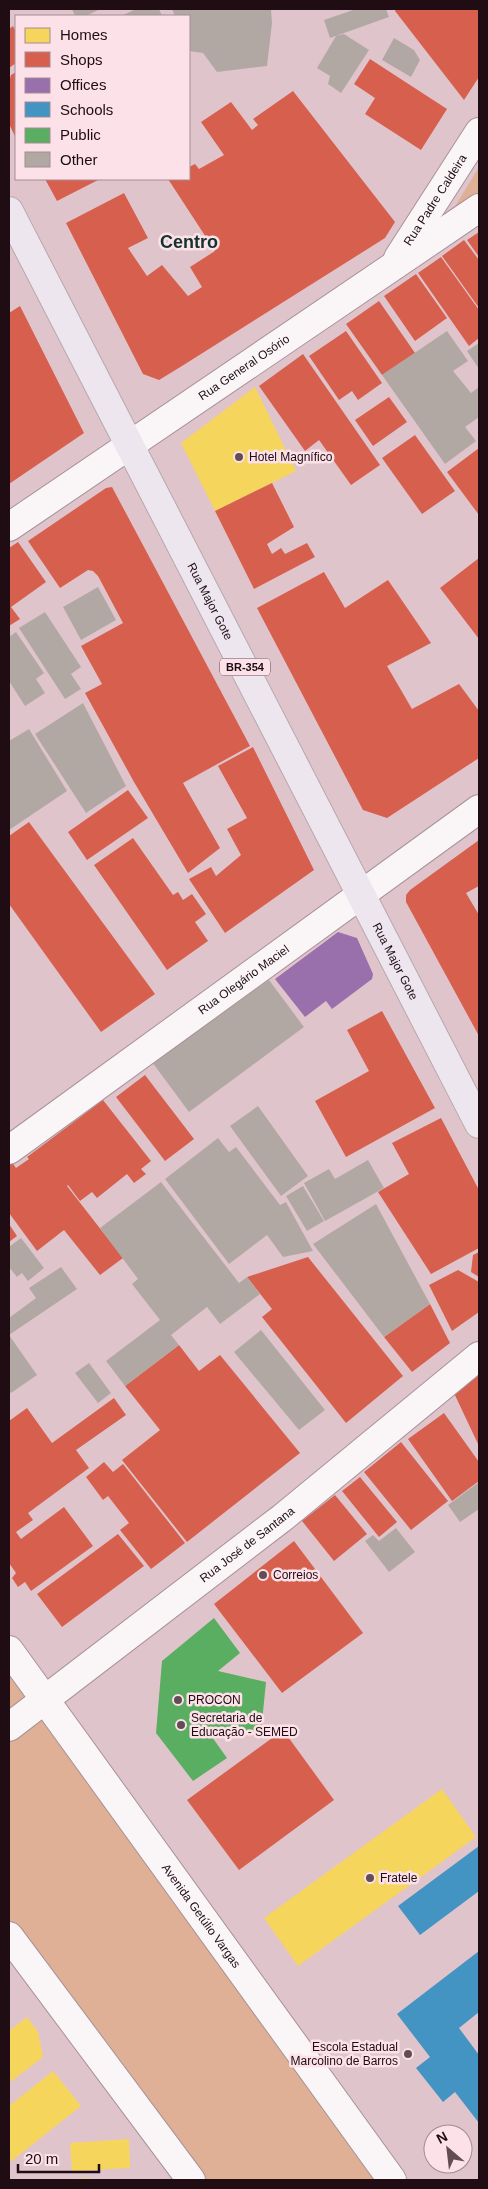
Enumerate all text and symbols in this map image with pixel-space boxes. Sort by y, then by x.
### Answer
legend [15,15,190,180]
text: Homes [60,26,108,43]
text: Shops [60,51,103,68]
text: Offices [60,76,106,93]
text: Schools [60,101,113,118]
text: Public [60,126,101,143]
text: Other [60,151,98,168]
street label: Rua Padre Caldeira [401,152,470,248]
district label: Centro [160,232,218,252]
street label: Rua General Osório [196,332,292,403]
place label: Hotel Magnífico [249,450,333,464]
marker: Hotel Magnífico [233,451,245,463]
street label: Rua Major Gote [184,560,236,643]
road number: BR-354 [220,659,270,676]
street label: Rua Major Gote [370,920,421,1003]
street label: Rua Olegário Maciel [196,942,292,1017]
street label: Rua José de Santana [197,1504,297,1585]
place label: Correios [273,1568,318,1582]
marker: Correios [257,1569,269,1581]
place label: PROCON [188,1693,241,1707]
marker: PROCON [172,1694,184,1706]
place label: Secretaria de Educação - SEMED [191,1711,298,1739]
marker: Secretaria de Educação - SEMED [175,1719,187,1731]
street label: Avenida Getúlio Vargas [159,1861,243,1971]
place label: Fratele [380,1871,418,1885]
marker: Fratele [364,1872,376,1884]
place label: Escola Estadual Marcolino de Barros [291,2040,398,2068]
marker: Escola Estadual Marcolino de Barros [402,2048,414,2060]
north arrow [423,2124,473,2174]
text: N [434,2128,450,2147]
scale bar [18,2142,99,2174]
text: 20 m [25,2150,58,2167]

